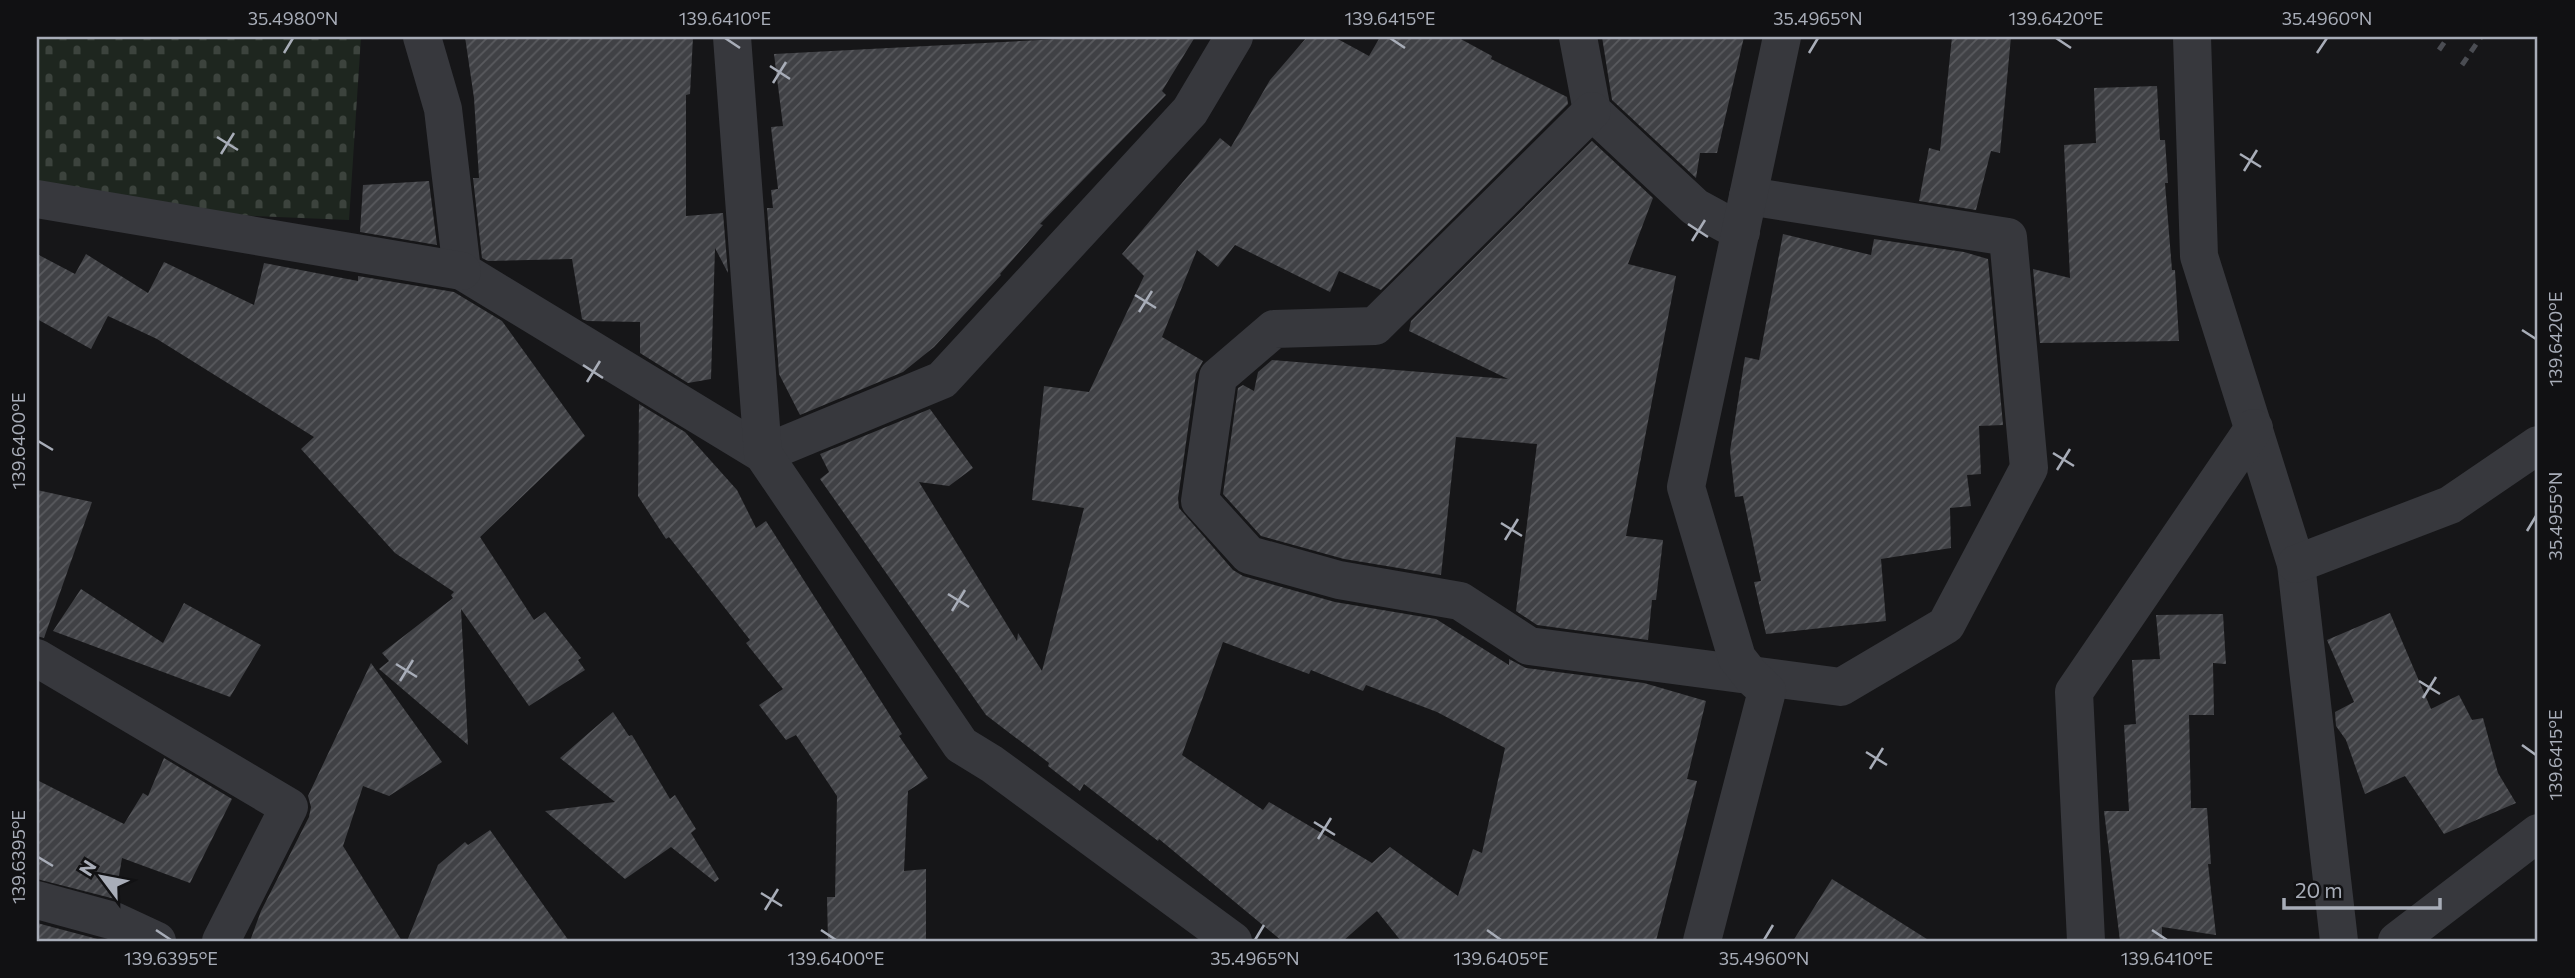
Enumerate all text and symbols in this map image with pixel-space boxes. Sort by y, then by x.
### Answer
text: 35.4980°N [248,7,338,29]
text: 139.6410°E [679,7,771,29]
text: 139.6415°E [1345,7,1435,29]
text: 35.4965°N [1773,7,1863,29]
text: 139.6420°E [2009,7,2103,29]
text: 35.4960°N [2282,7,2372,29]
text: 139.6420°E [2544,292,2566,386]
text: 139.6400°E [7,393,29,489]
text: 35.4955°N [2544,472,2566,560]
text: 139.6415°E [2544,710,2566,800]
text: 139.6395°E [7,810,29,904]
north arrow [66,842,136,912]
text: N [74,856,101,880]
scale bar [2284,866,2440,910]
text: 20 m [2295,877,2343,902]
text: 139.6395°E [124,947,218,969]
text: 139.6400°E [788,947,884,969]
text: 35.4965°N [1210,947,1300,969]
text: 139.6405°E [1453,947,1549,969]
text: 35.4960°N [1719,947,1809,969]
text: 139.6410°E [2121,947,2213,969]

